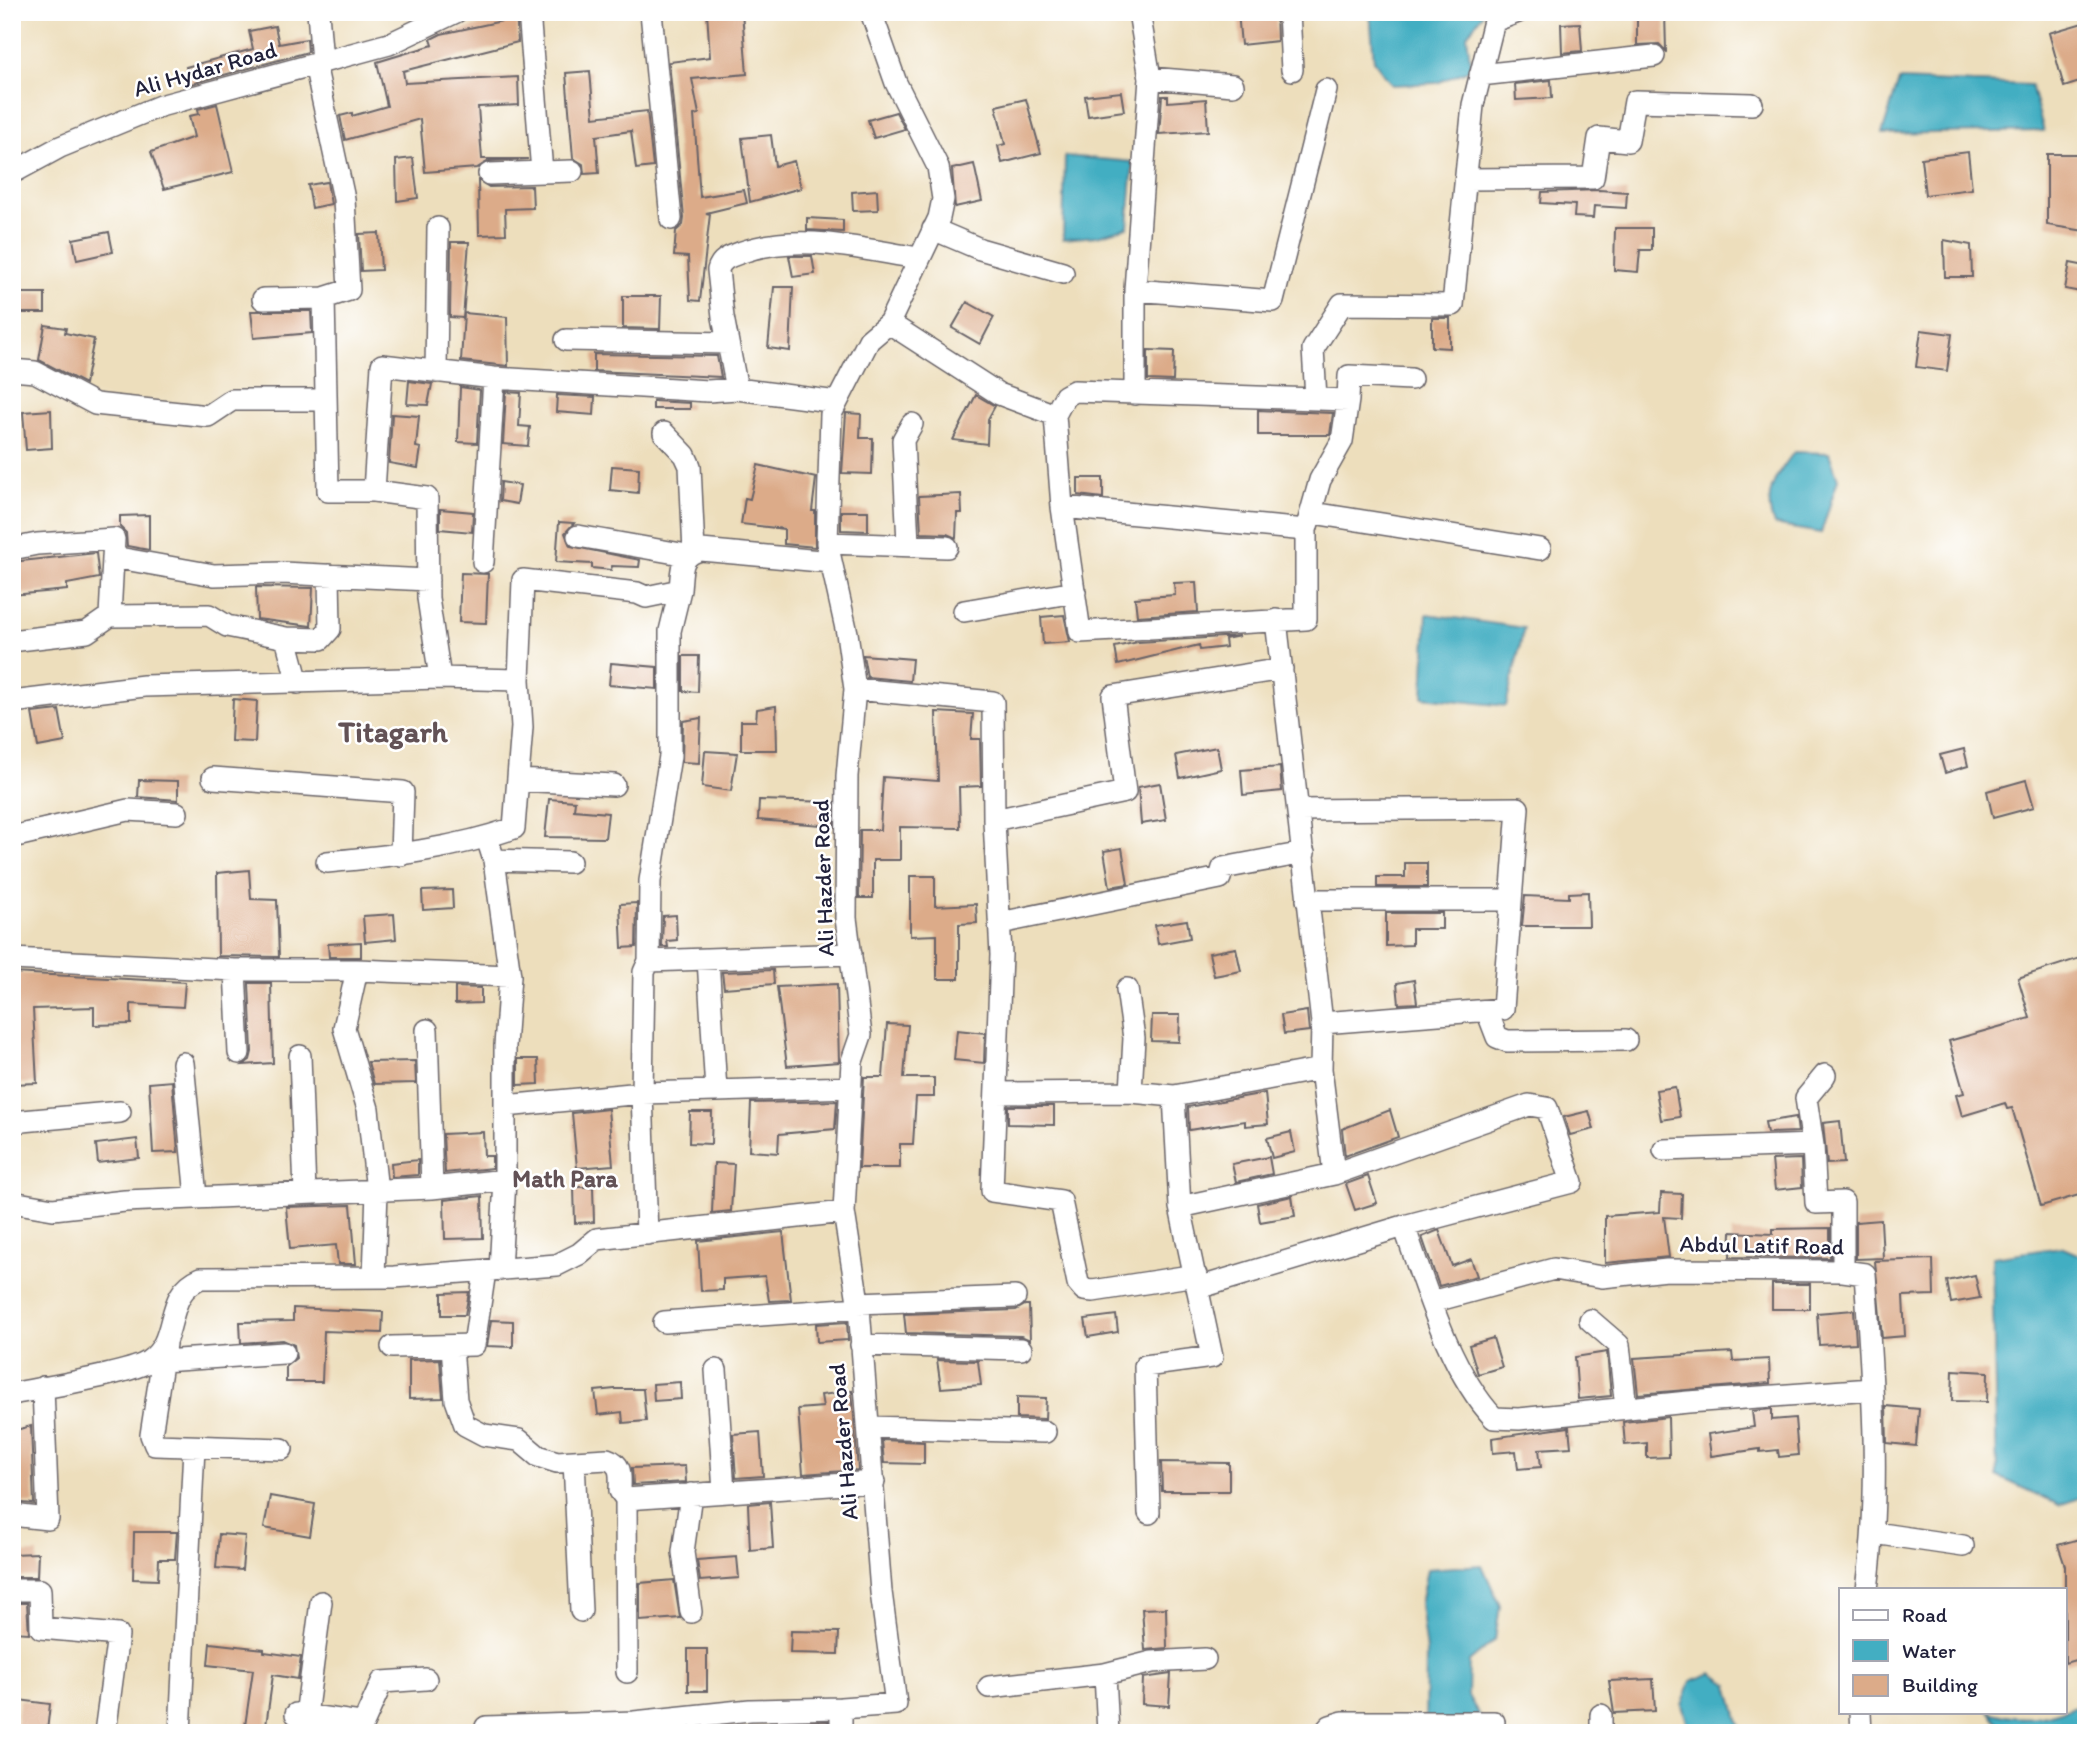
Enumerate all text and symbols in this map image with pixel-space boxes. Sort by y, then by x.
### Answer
street label: Ali Hydar Road [130,35,280,103]
district label: Titagarh [337,713,449,750]
street label: Ali Hazder Road [806,799,840,957]
district label: Math Para [512,1164,618,1193]
street label: Abdul Latif Road [1680,1230,1845,1260]
street label: Ali Hazder Road [822,1363,864,1521]
legend [1839,1588,2066,1714]
text: Road [1902,1602,1948,1627]
text: Water [1902,1638,1956,1663]
text: Building [1902,1672,1978,1697]

